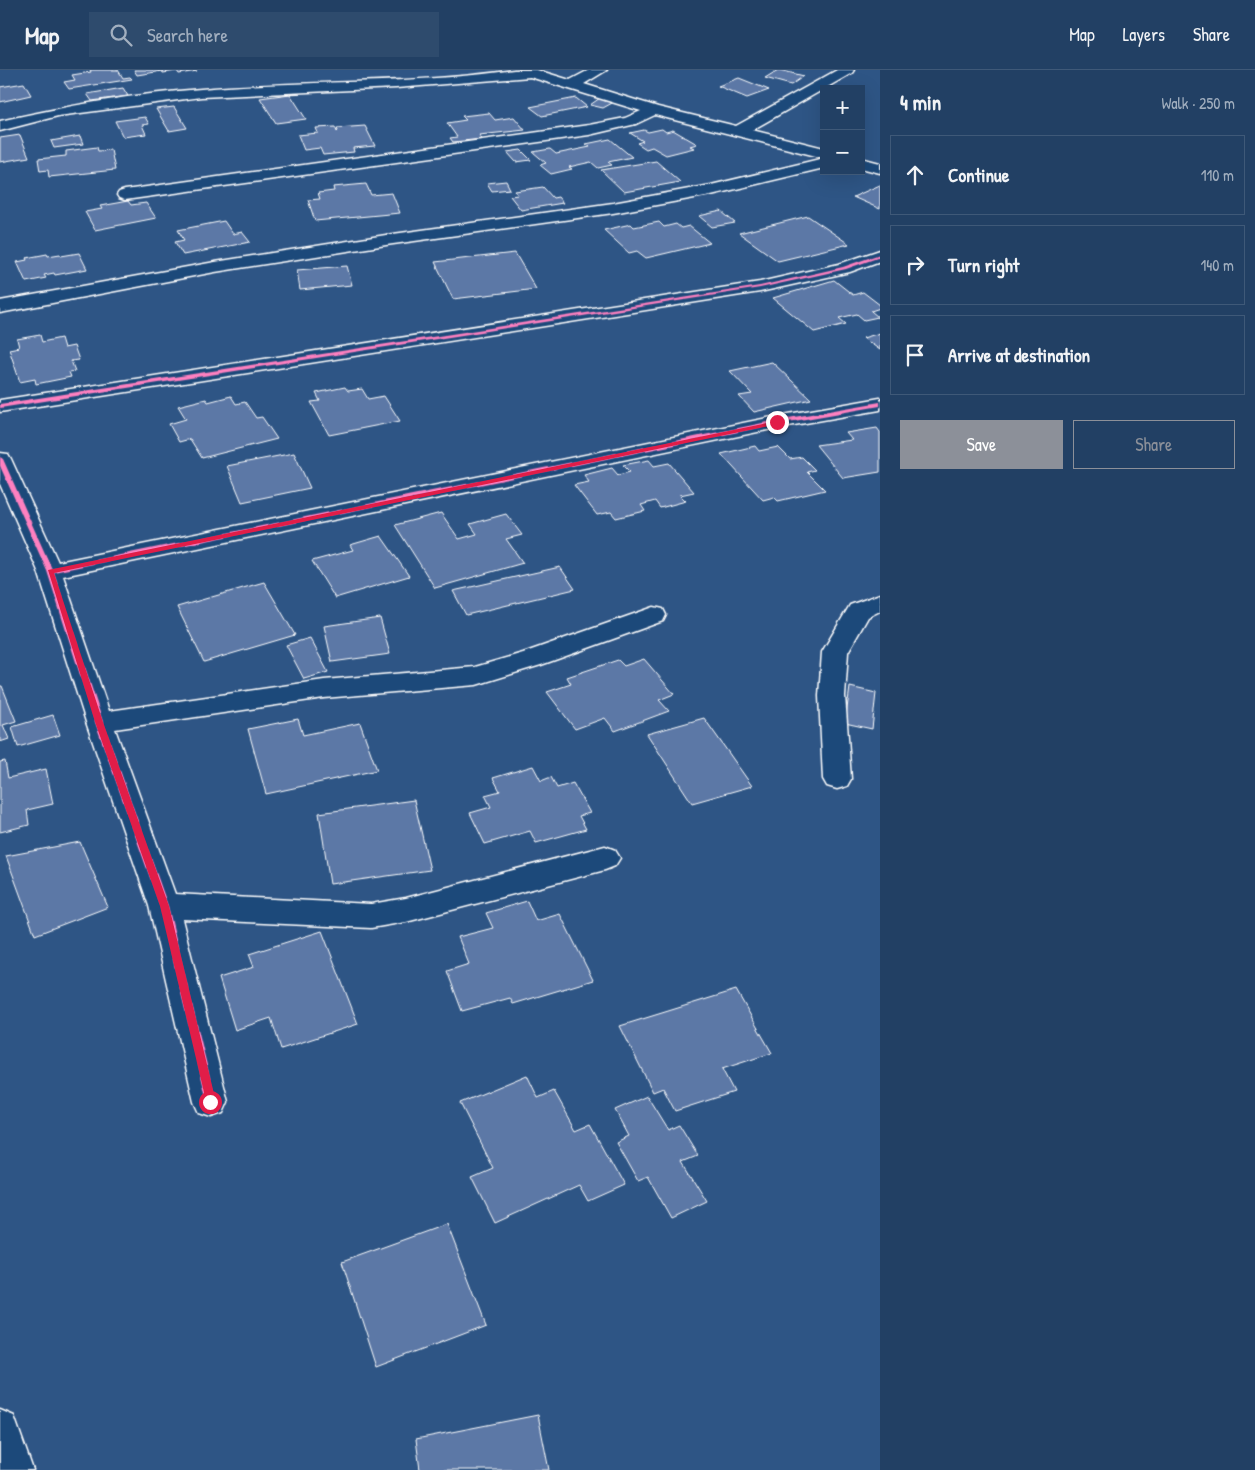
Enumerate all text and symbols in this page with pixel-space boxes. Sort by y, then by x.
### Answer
search box [89,12,439,57]
text: Map [25,19,59,51]
icon: search [107,21,135,49]
text: Search here [147,22,228,48]
text: Map [1069,22,1095,47]
text: Layers [1123,22,1165,47]
text: Share [1193,22,1230,47]
map controls [820,85,865,175]
button: + [820,85,865,130]
text: 4 min [900,88,941,117]
text: Walk · 250 m [1161,92,1235,114]
button: − [820,130,865,175]
icon: ahead [901,161,929,189]
text: Continue [948,162,1009,188]
text: 110 m [1201,164,1234,186]
icon: right [901,251,929,279]
text: Turn right [948,252,1019,278]
text: 140 m [1200,254,1234,276]
icon: arrive [901,341,929,369]
text: Arrive at destination [948,342,1090,368]
route end [766,411,789,434]
button: Save [900,420,1063,469]
button: Share [1073,420,1235,469]
route start [199,1091,222,1114]

